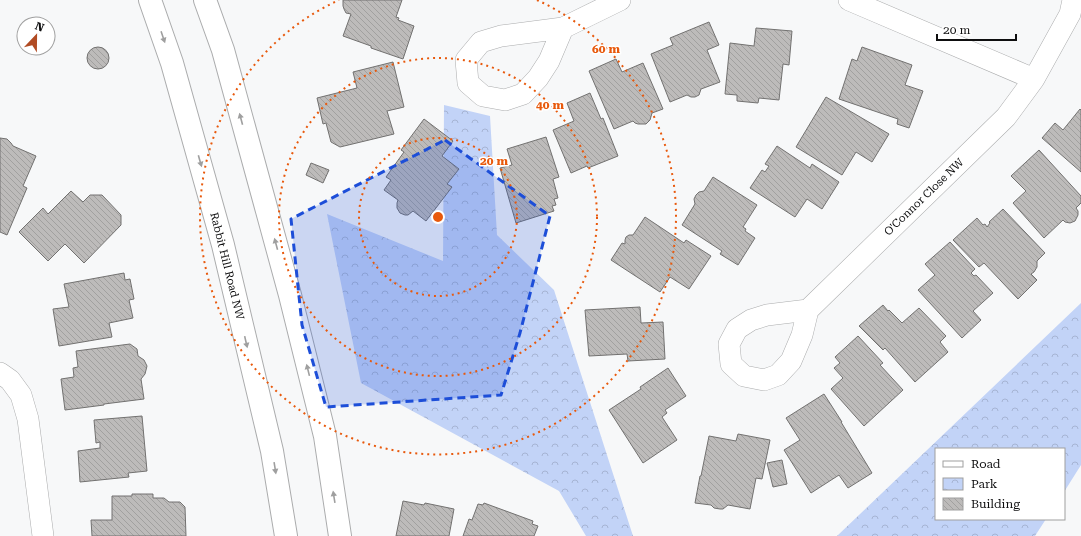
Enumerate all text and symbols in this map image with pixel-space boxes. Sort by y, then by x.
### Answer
north arrow [16,16,56,56]
scale bar [937,16,1016,42]
text: N [33,20,46,35]
text: 20 m [943,23,970,37]
one-way arrow [160,31,166,43]
text: 60 m [592,42,620,56]
text: 40 m [536,98,564,112]
one-way arrow [238,113,244,125]
text: 20 m [480,154,508,168]
street label: O'Connor Close NW [882,155,967,238]
one-way arrow [197,156,203,168]
centre of rings [431,210,445,224]
street label: Rabbit Hill Road NW [207,211,247,322]
one-way arrow [273,238,279,250]
one-way arrow [244,335,250,348]
one-way arrow [305,364,311,376]
legend [935,448,1065,520]
text: Road [971,457,1001,471]
one-way arrow [272,462,278,474]
text: Park [971,477,998,491]
one-way arrow [331,491,337,504]
text: Building [971,497,1020,511]

